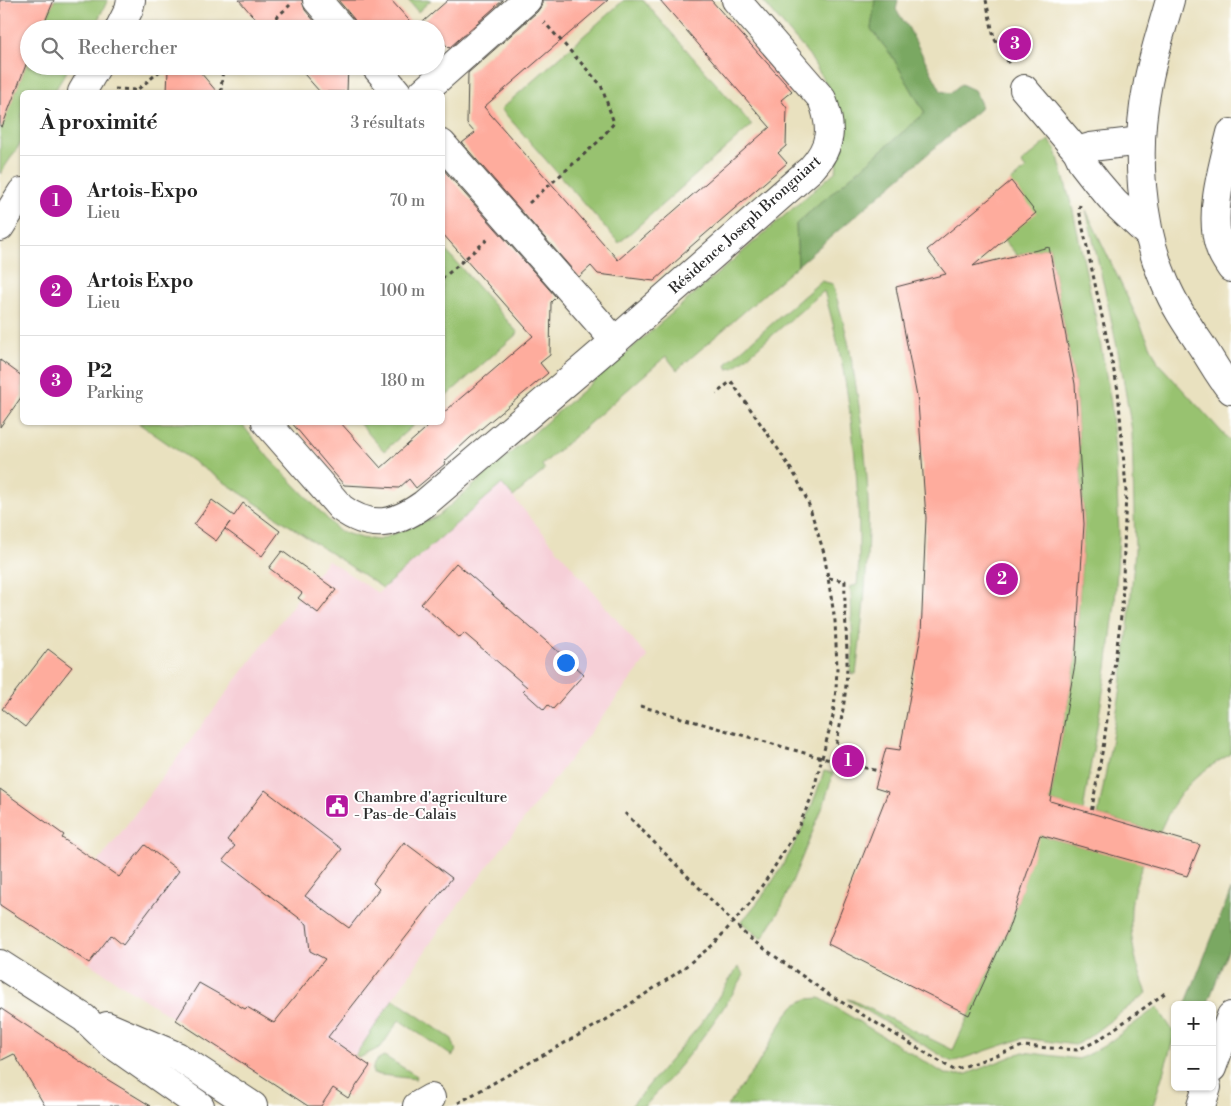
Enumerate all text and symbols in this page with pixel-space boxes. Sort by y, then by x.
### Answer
search box [20,20,445,75]
pin: 3 [999,25,1031,63]
icon: search [38,34,66,62]
text: Rechercher [78,36,177,60]
text: À proximité [40,110,157,136]
text: 3 résultats [350,113,425,133]
street label: Résidence Joseph Brongniart [665,151,825,298]
text: Artois-Expo [87,179,198,203]
text: 1 [52,191,60,211]
text: 70 m [389,191,425,211]
text: Lieu [87,203,120,223]
text: Artois Expo [87,269,193,293]
text: 2 [51,281,61,301]
text: 100 m [380,281,425,301]
text: Lieu [87,293,120,313]
text: P2 [87,359,112,383]
text: 3 [51,371,61,391]
text: 180 m [381,371,425,391]
text: Parking [87,383,143,403]
pin: 2 [986,560,1018,598]
your location [553,650,579,676]
pin: 1 [832,742,864,780]
place label: Chambre d'agriculture - Pas-de-Calais [354,788,507,824]
public building icon: Chambre d'agriculture - Pas-de-Calais [324,793,350,819]
map controls [1171,1001,1216,1091]
button: + [1171,1001,1216,1046]
button: − [1171,1046,1216,1091]

